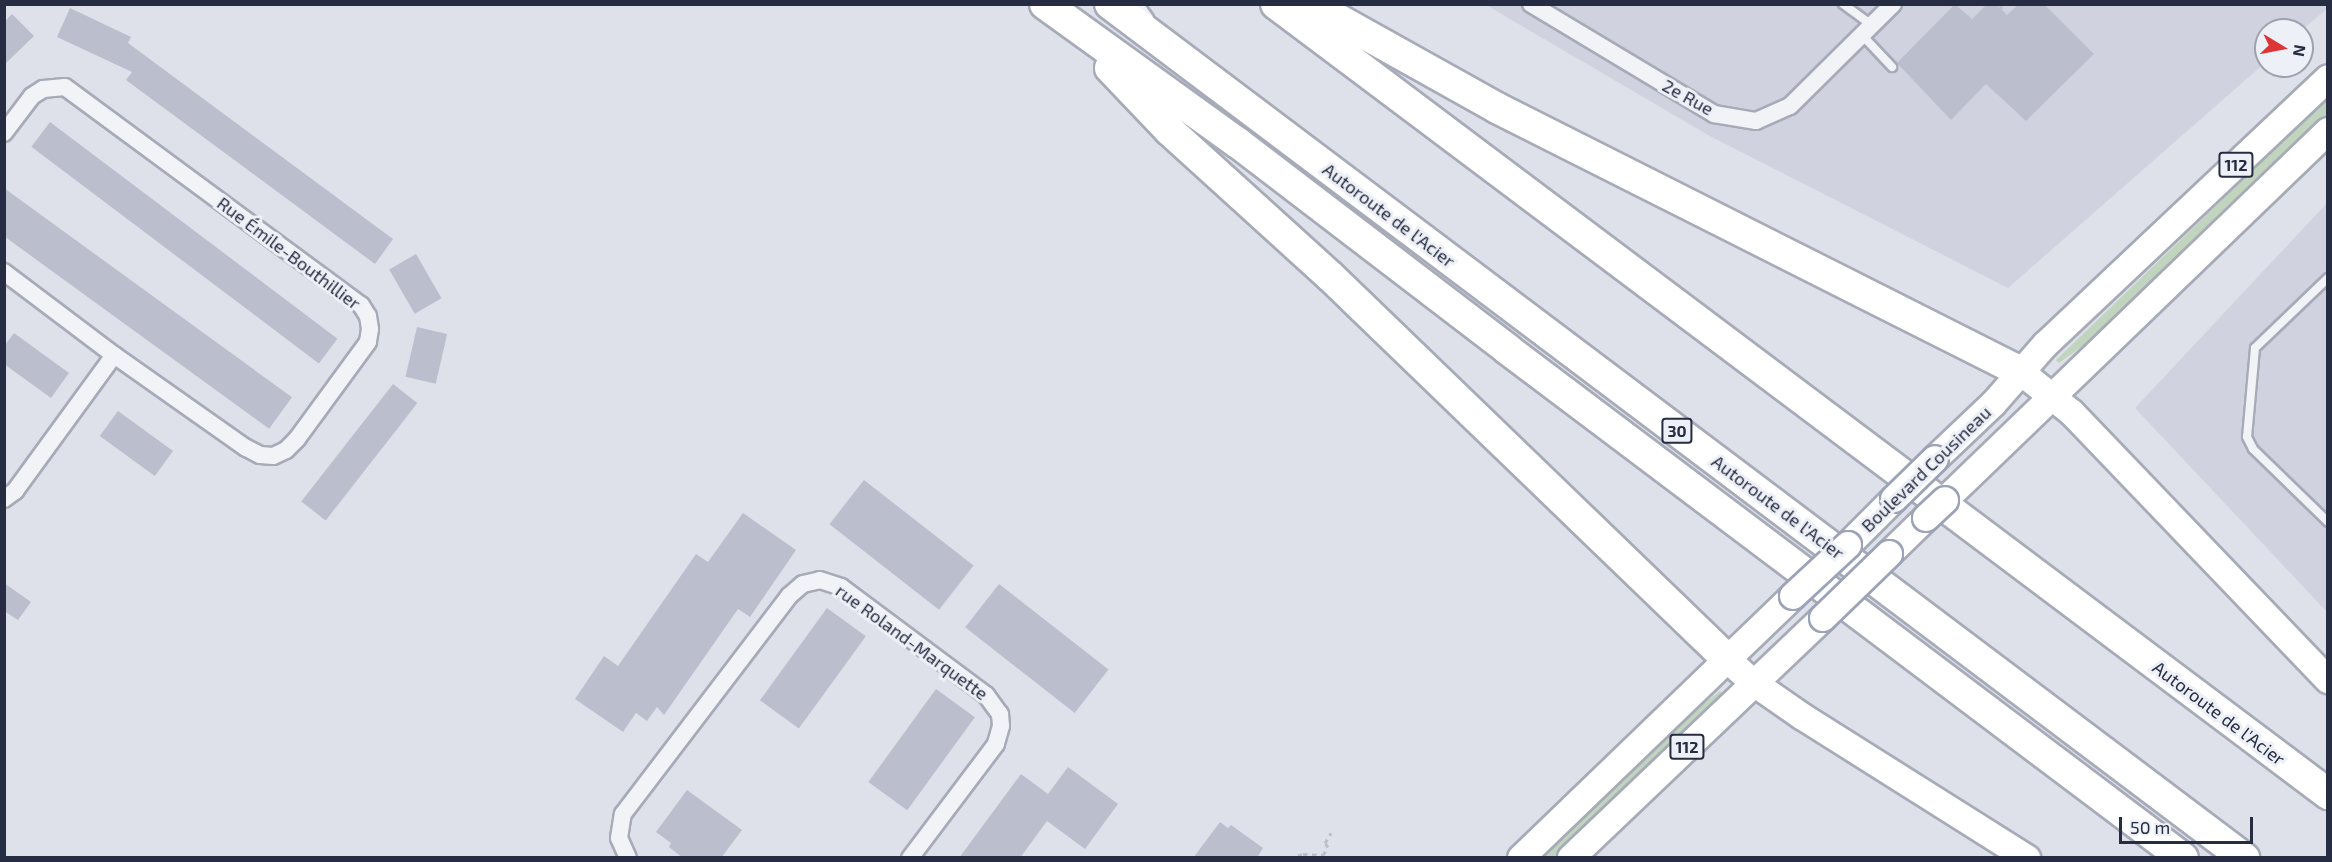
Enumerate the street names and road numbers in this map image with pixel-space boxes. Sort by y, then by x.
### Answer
street label: 2e Rue [1659,74,1717,120]
road number: 112 [2218,152,2254,178]
street label: Autoroute de l'Acier [1319,158,1459,272]
street label: Rue Émile-Bouthillier [213,192,365,314]
street label: Boulevard Cousineau [1857,402,1995,536]
road number: 30 [1660,418,1694,444]
street label: Autoroute de l'Acier [1708,450,1848,564]
street label: rue Roland-Marquette [832,580,992,704]
street label: Autoroute de l'Acier [2149,656,2289,770]
road number: 112 [1669,734,1705,760]

